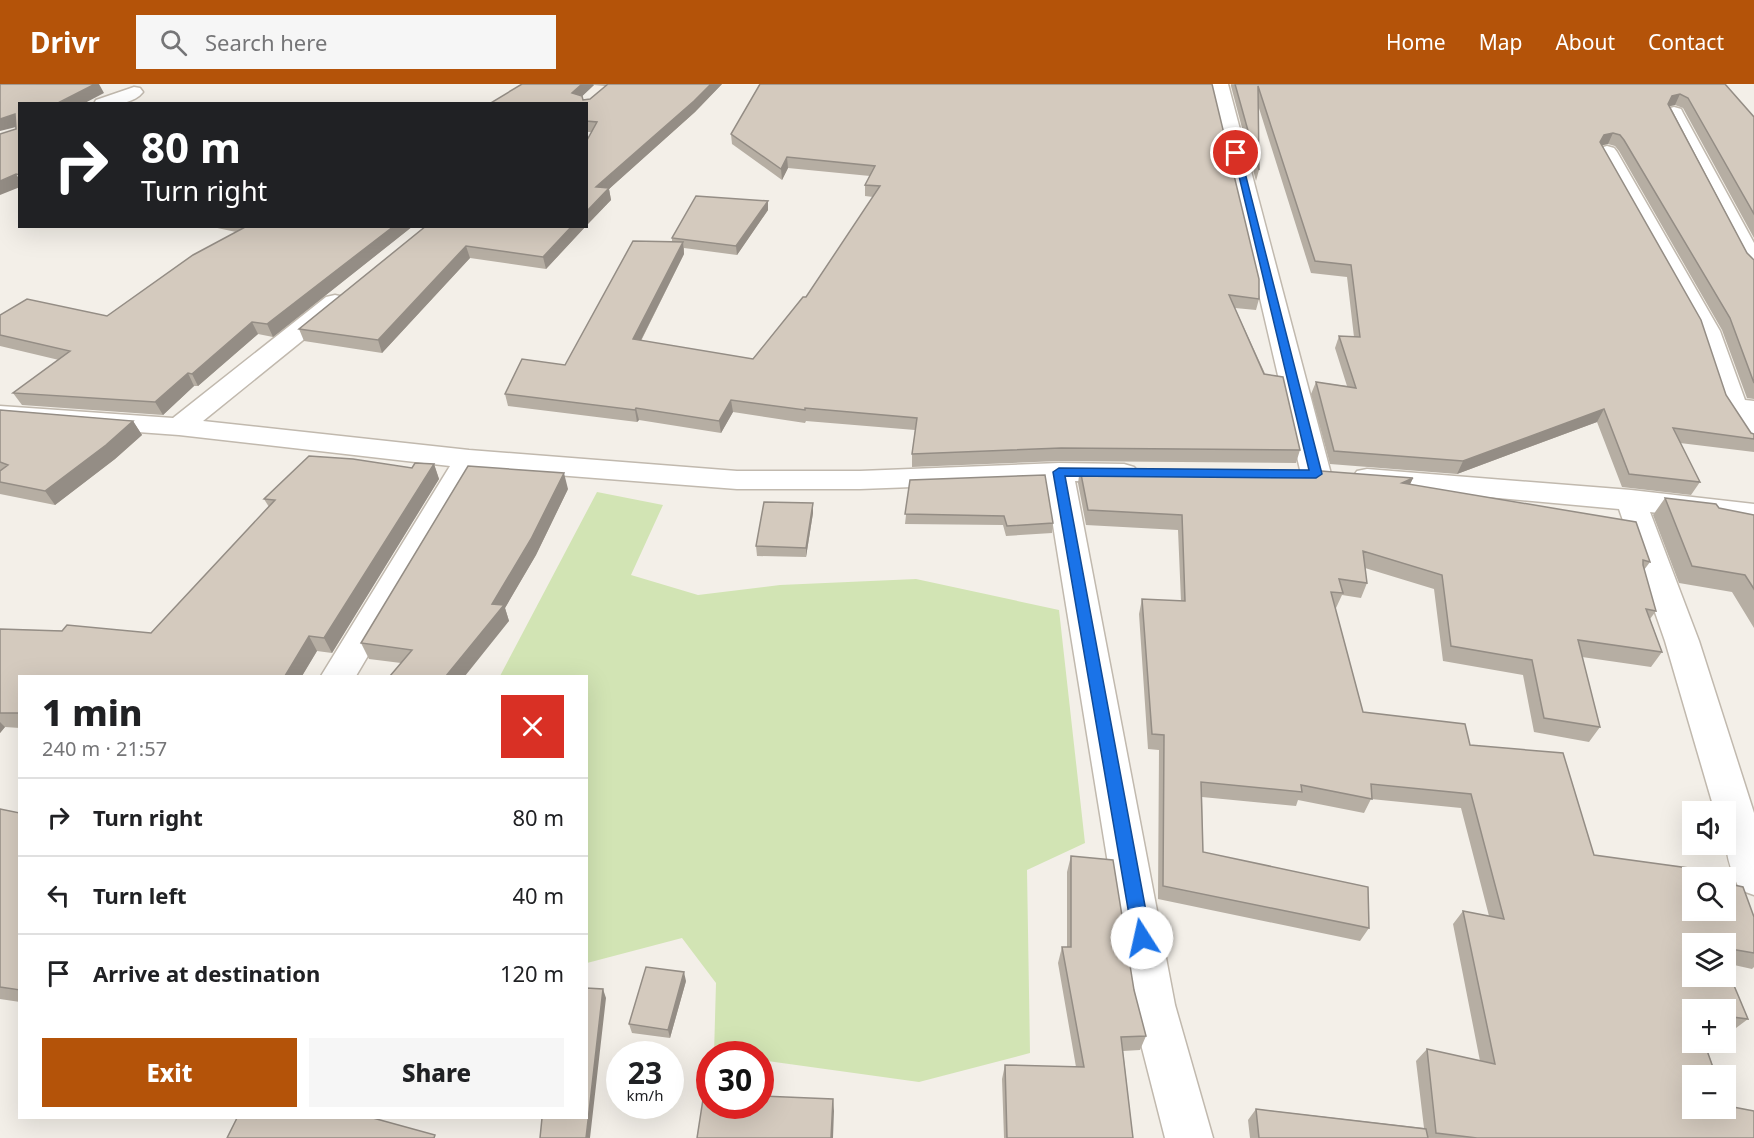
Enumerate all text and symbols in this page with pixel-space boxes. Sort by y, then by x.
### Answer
search box [136,15,556,69]
text: Drivr [30,23,100,61]
icon: search [157,26,190,59]
text: Search here [205,27,327,57]
text: Home [1386,28,1446,56]
text: Map [1479,28,1522,56]
text: About [1555,28,1615,56]
text: Contact [1648,28,1724,56]
text: 80 m [141,118,241,175]
icon: right [42,126,120,204]
pin [1210,127,1261,178]
icon: arrive [1219,136,1252,169]
text: Turn right [141,172,267,209]
text: 1 min [42,688,143,737]
button: close [501,695,564,758]
text: 240 m · 21:57 [42,735,167,762]
icon: right [42,801,75,834]
map controls [1682,801,1736,1119]
button: sound [1682,801,1736,855]
text: Turn right [93,802,203,832]
text: 80 m [513,802,564,832]
button: search [1682,867,1736,921]
icon: left [42,879,75,912]
text: Turn left [93,880,187,910]
text: 40 m [513,880,564,910]
position arrow [1110,906,1174,970]
button: layers [1682,933,1736,987]
icon: arrive [42,957,75,990]
text: Arrive at destination [93,958,320,988]
text: 120 m [500,958,564,988]
button: + [1682,999,1736,1053]
button: Exit [42,1038,297,1107]
button: Share [309,1038,564,1107]
speed limit sign: 30 [696,1041,774,1119]
text: 23 [628,1052,662,1093]
button: − [1682,1065,1736,1119]
text: km/h [627,1085,663,1105]

